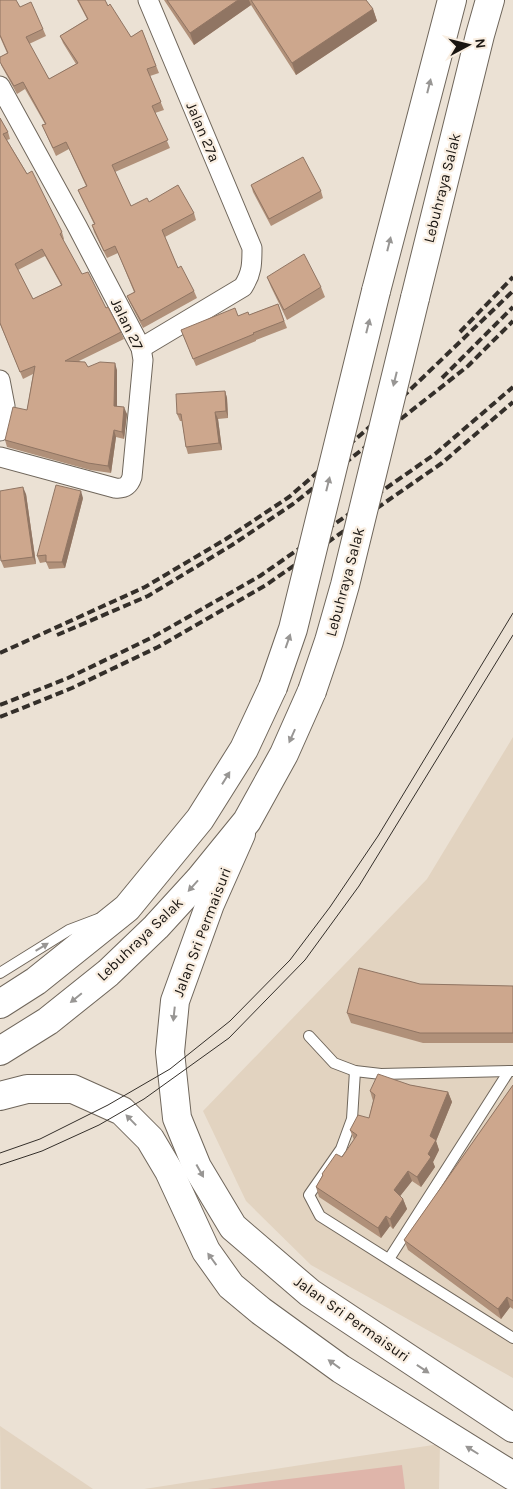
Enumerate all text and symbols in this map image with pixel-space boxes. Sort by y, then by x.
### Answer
north arrow [443,20,493,70]
text: N [471,37,489,49]
one-way arrow [425,79,433,94]
street label: Jalan 27a [182,99,224,165]
street label: Lebuhraya Salak [420,131,464,245]
one-way arrow [385,236,393,251]
street label: Jalan 27 [107,295,147,353]
one-way arrow [364,319,372,334]
one-way arrow [391,372,399,387]
one-way arrow [325,476,333,491]
street label: Lebuhraya Salak [322,525,368,639]
one-way arrow [285,634,292,649]
one-way arrow [288,729,296,743]
one-way arrow [221,771,231,784]
street label: Jalan Sri Permaisuri [169,865,235,999]
one-way arrow [187,879,199,891]
street label: Lebuhraya Salak [93,893,187,985]
one-way arrow [35,943,48,952]
one-way arrow [70,993,83,1004]
one-way arrow [170,1006,178,1022]
one-way arrow [125,1114,137,1126]
one-way arrow [196,1164,204,1178]
one-way arrow [206,1253,217,1266]
street label: Jalan Sri Permaisuri [291,1272,413,1366]
one-way arrow [327,1359,341,1369]
one-way arrow [416,1364,430,1374]
one-way arrow [465,1446,478,1455]

